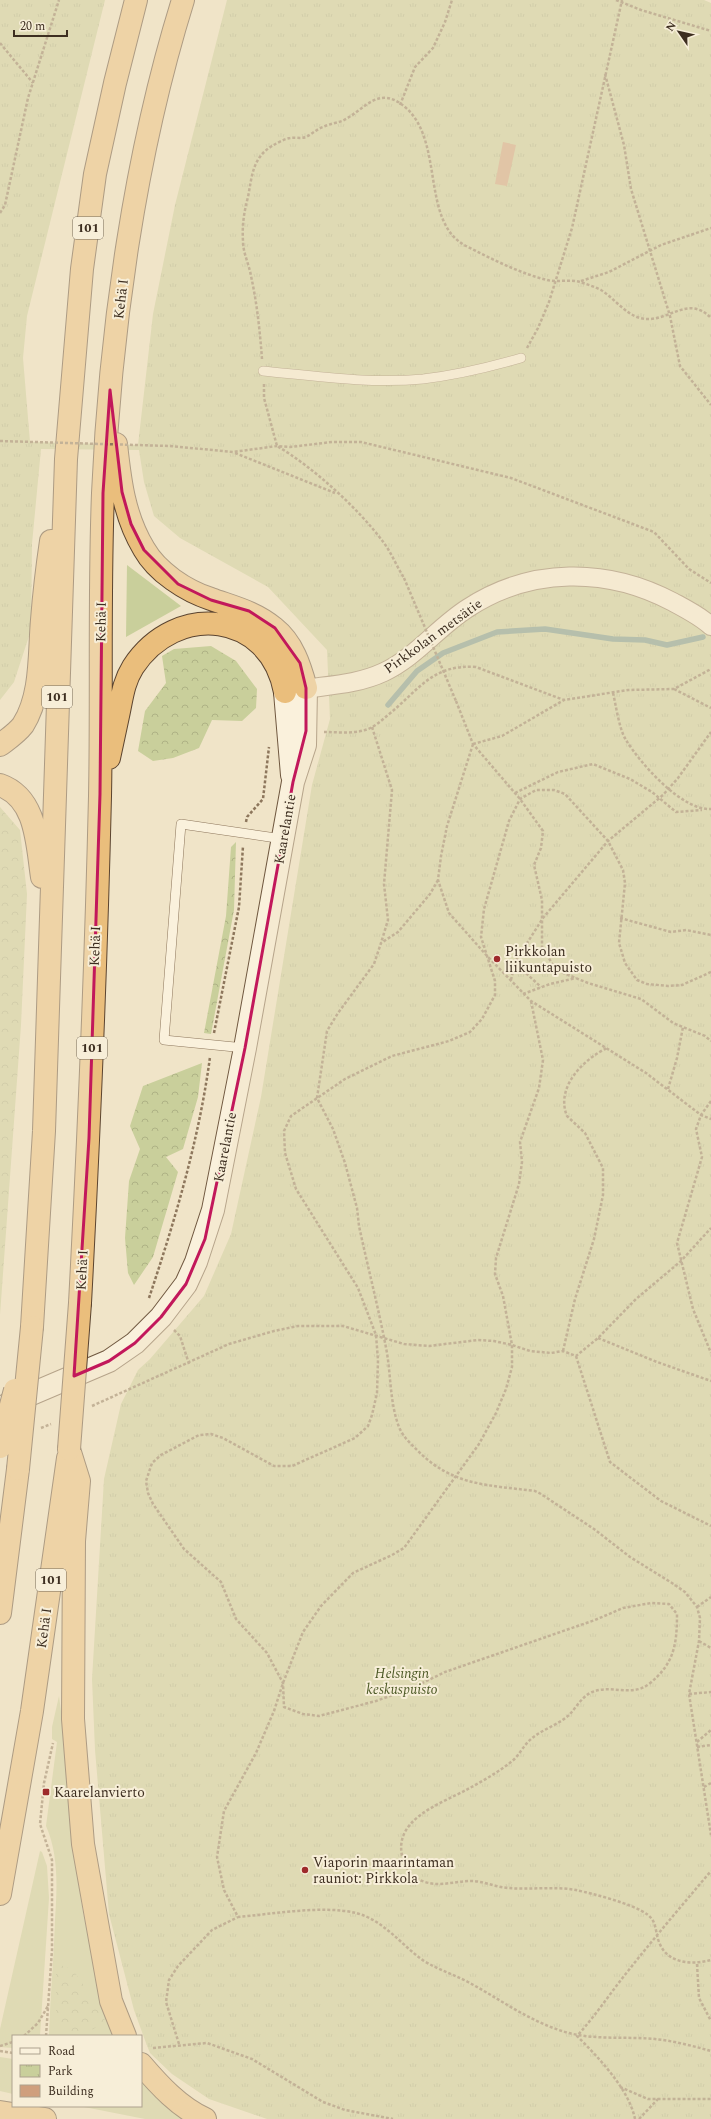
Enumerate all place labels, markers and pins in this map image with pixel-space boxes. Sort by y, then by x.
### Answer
place label: Pirkkolan liikuntapuisto [505,941,592,978]
marker: Pirkkolan liikuntapuisto [492,954,502,964]
place label: Kaarelanvierto [54,1782,145,1803]
marker: Kaarelanvierto [41,1787,51,1797]
place label: Viaporin maarintaman rauniot: Pirkkola [313,1852,454,1889]
marker: Viaporin maarintaman rauniot: Pirkkola [300,1865,310,1875]

